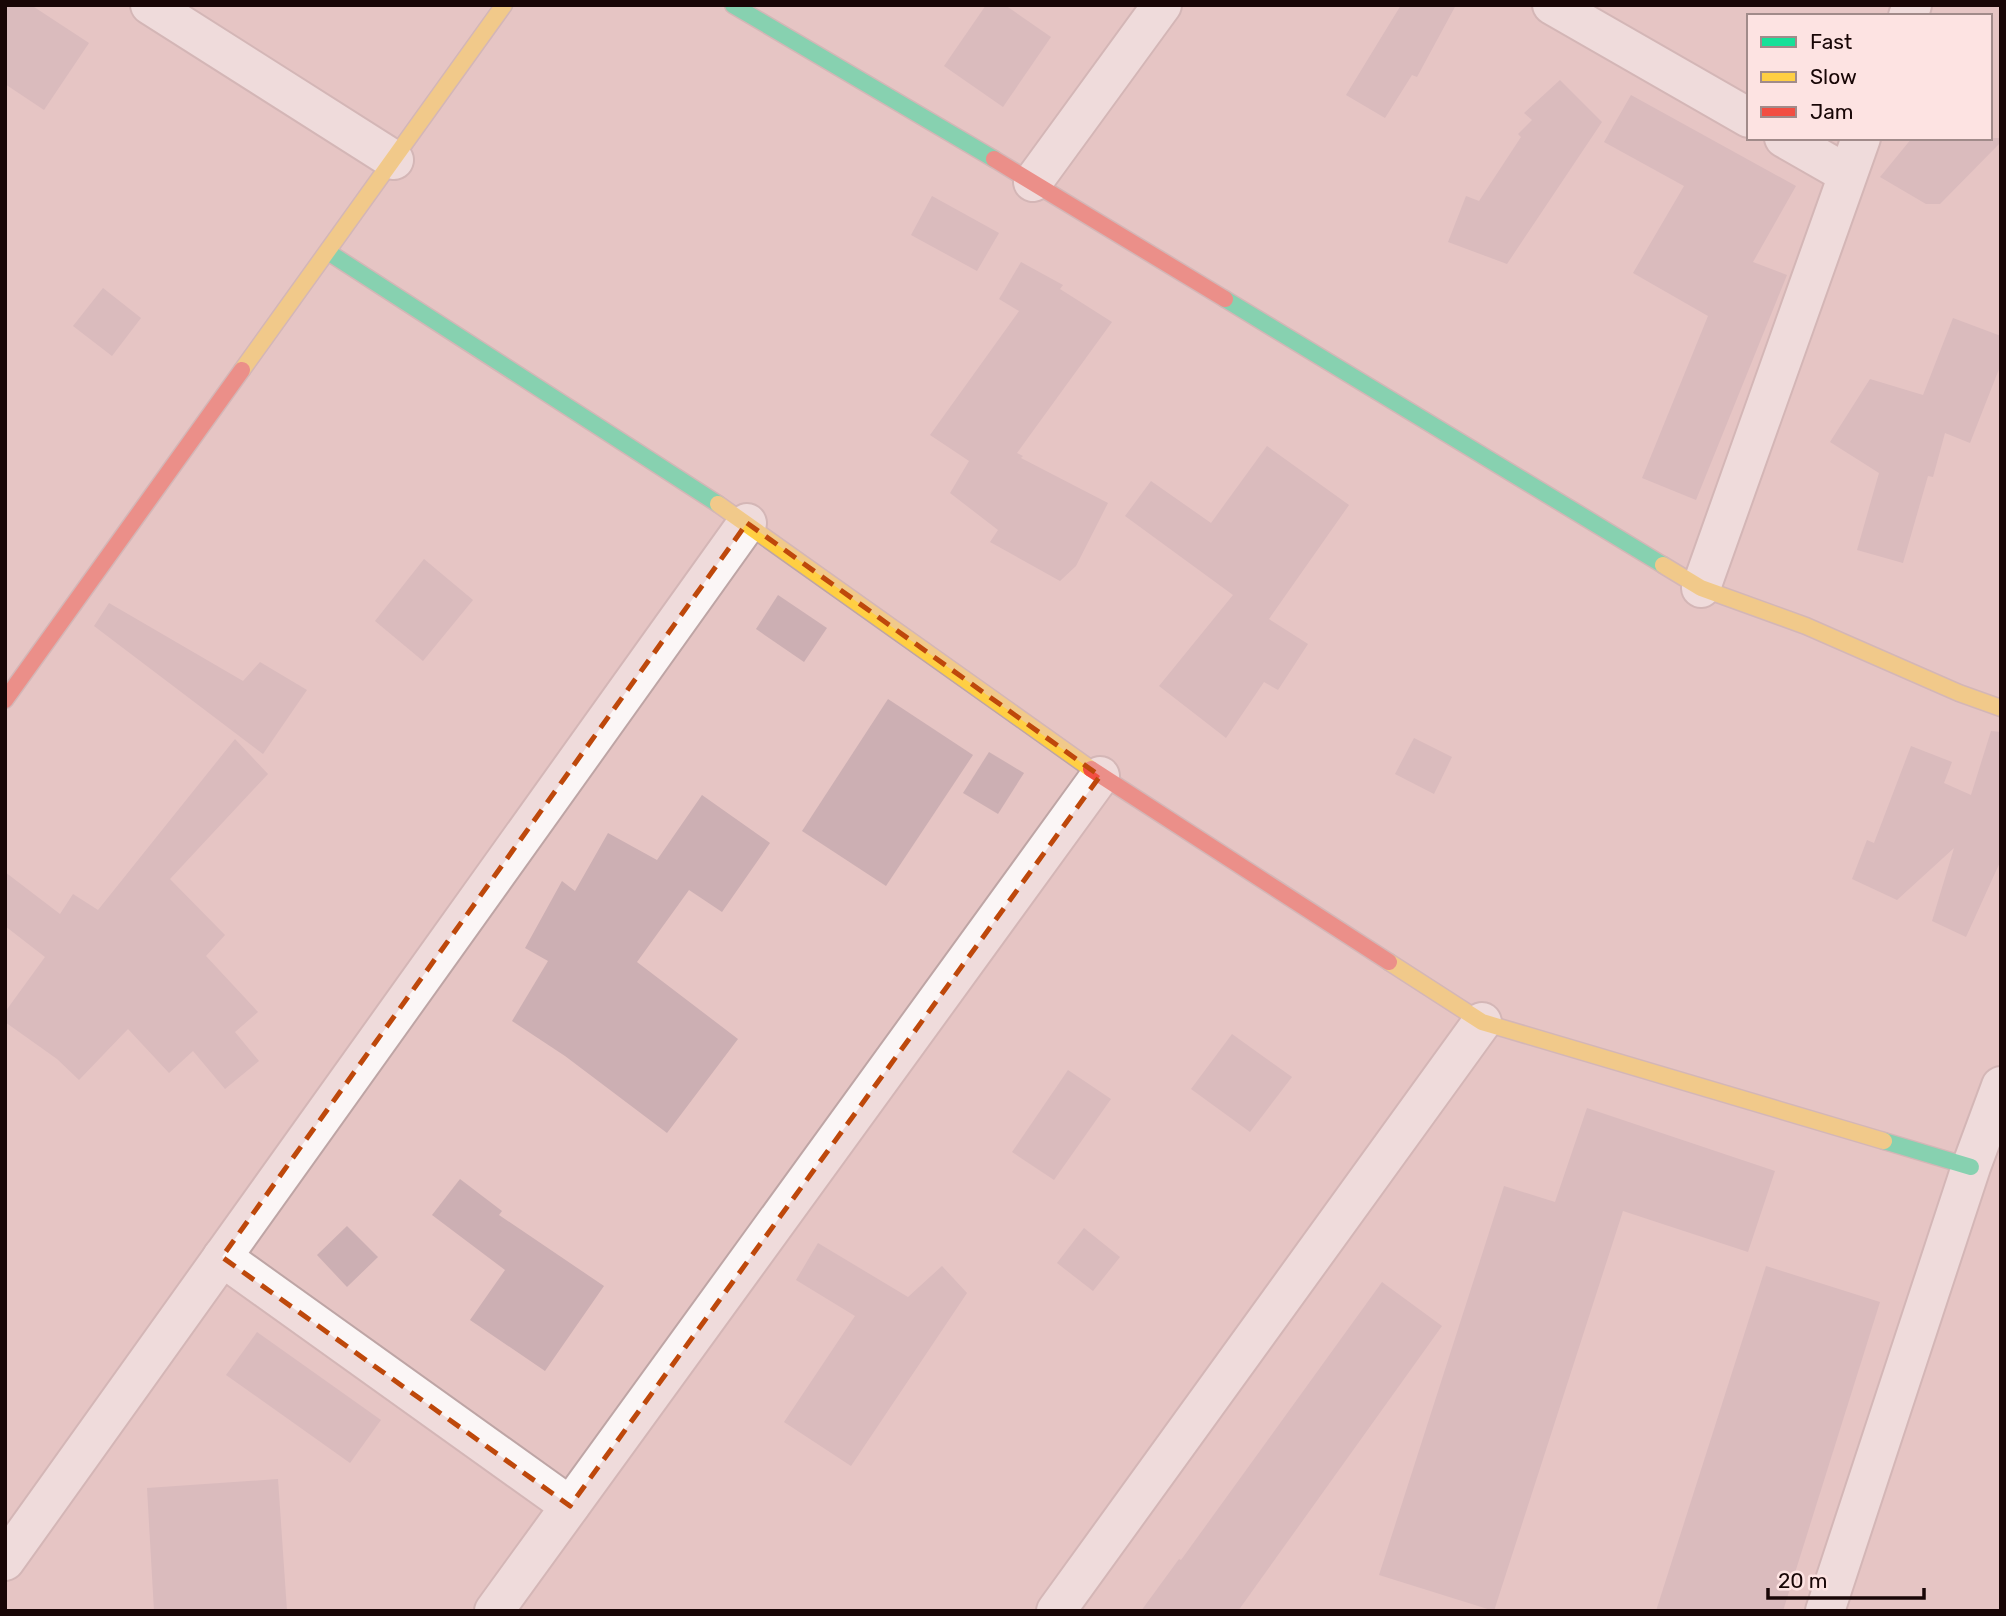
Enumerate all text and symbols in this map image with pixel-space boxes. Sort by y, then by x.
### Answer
legend [1747,14,1992,140]
text: Fast [1810,29,1852,54]
text: Slow [1810,64,1857,89]
text: Jam [1810,99,1854,124]
scale bar [1768,1556,1924,1600]
text: 20 m [1778,1568,1827,1593]

